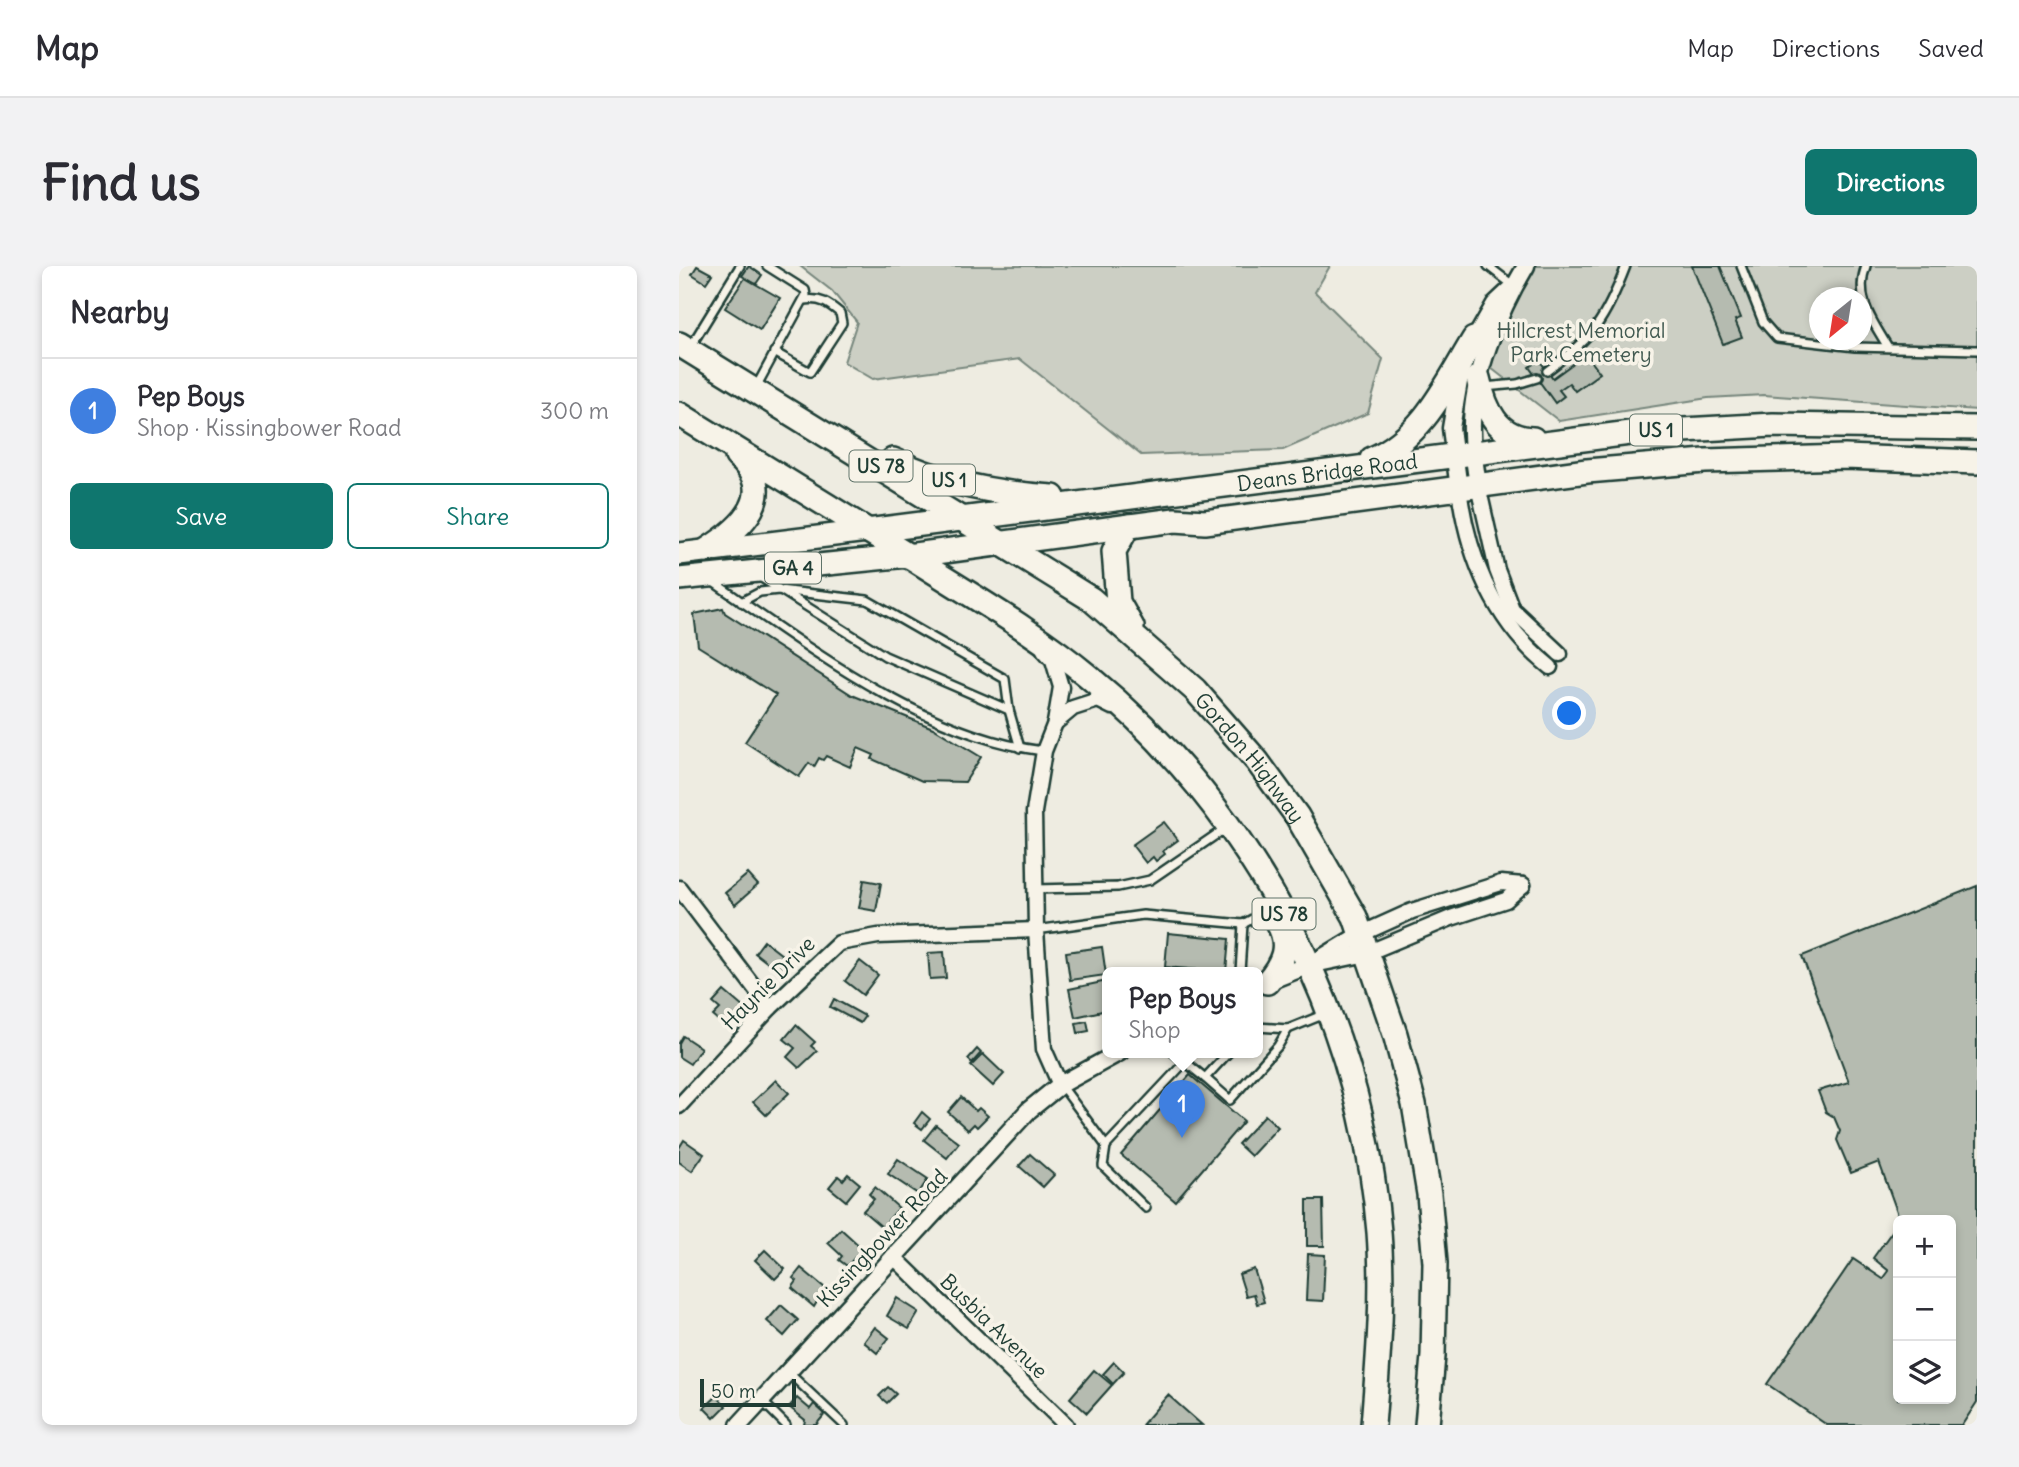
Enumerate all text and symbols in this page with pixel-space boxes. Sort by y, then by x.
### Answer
text: Map [35,27,99,69]
text: Map [1687,33,1734,63]
text: Directions [1772,33,1880,63]
text: Saved [1918,33,1984,63]
button: Directions [1805,149,1977,215]
text: Find us [42,152,200,213]
north arrow [1809,287,1872,350]
text: Nearby [70,293,170,331]
park label: Hillcrest Memorial Park Cemetery [1496,317,1666,368]
text: Pep Boys [137,380,245,413]
text: 1 [88,396,98,425]
text: 300 m [540,396,609,425]
text: Shop · Kissingbower Road [137,413,402,442]
road number: US 1 [1630,414,1682,446]
street label: Deans Bridge Road [1235,447,1419,497]
road number: US 78 [849,450,913,482]
road number: US 1 [923,464,975,496]
button: Save [70,483,333,549]
button: Share [347,483,609,549]
road number: GA 4 [765,552,821,584]
street label: Gordon Highway [1189,686,1311,828]
your location [1552,696,1586,730]
road number: US 78 [1253,898,1315,930]
street label: Haynie Drive [715,930,821,1036]
popup [1102,967,1263,1058]
text: Pep Boys [1129,982,1236,1015]
text: Shop [1129,1015,1181,1044]
pin: 1 [1159,1080,1205,1138]
street label: Kissingbower Road [811,1163,953,1313]
map controls [1893,1215,1956,1404]
button: + [1893,1215,1956,1278]
street label: Busbia Avenue [935,1268,1053,1384]
button: − [1893,1278,1956,1341]
button: layers [1893,1341,1956,1404]
scale bar [700,1376,796,1408]
text: 50 m [711,1379,756,1403]

